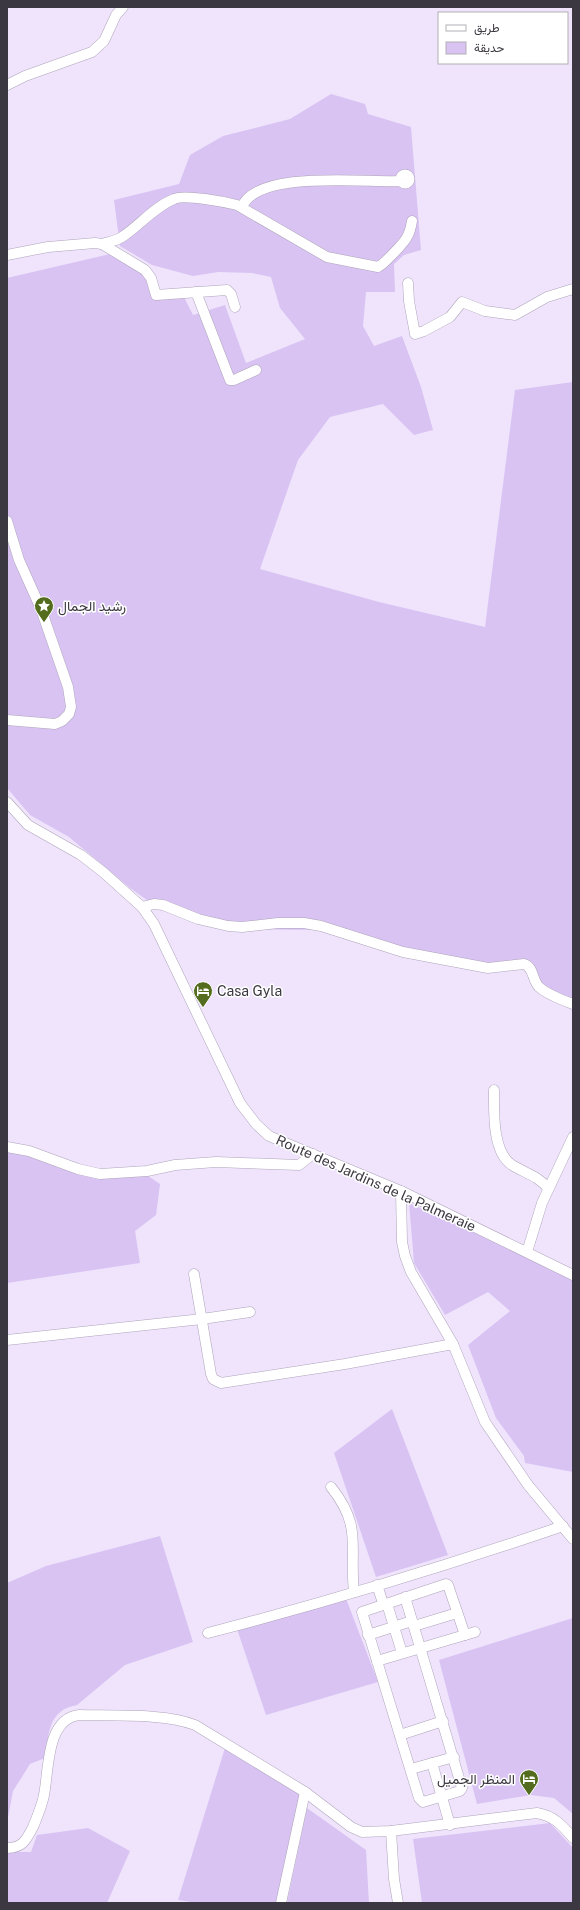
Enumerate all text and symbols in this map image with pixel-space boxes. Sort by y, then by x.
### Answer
legend [438,12,568,64]
text: طريق [474,21,500,36]
text: حديقة [474,41,504,55]
place icon: رشيد الجمال [33,595,55,623]
place label: رشيد الجمال [58,598,126,616]
hotel icon: Casa Gyla [192,980,214,1008]
place label: Casa Gyla [217,983,282,999]
street label: Route des Jardins de la Palmeraie [274,1132,478,1234]
hotel icon: المنظر الجميل [518,1768,540,1796]
place label: المنظر الجميل [437,1771,515,1788]

